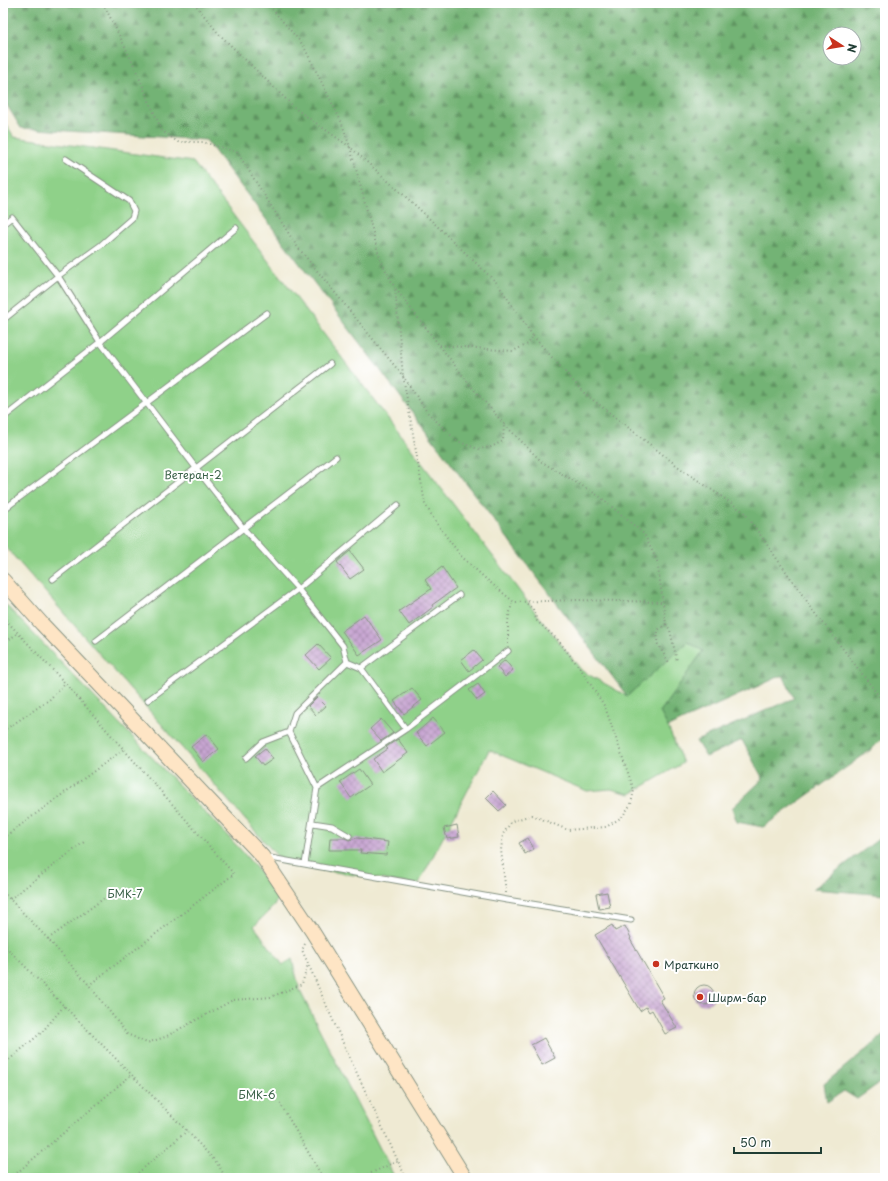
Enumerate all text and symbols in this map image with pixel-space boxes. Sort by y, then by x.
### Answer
north arrow [822,26,862,66]
text: N [843,42,861,54]
park label: Ветеран-2 [164,466,222,483]
park label: БМК-7 [107,885,143,902]
place label: Мраткино [664,956,719,973]
marker: Мраткино [651,959,661,969]
place label: Ширм-бар [708,989,767,1006]
marker: Ширм-бар [695,992,705,1002]
park label: БМК-6 [239,1086,276,1103]
scale bar [734,1129,821,1155]
text: 50 m [740,1133,771,1151]

